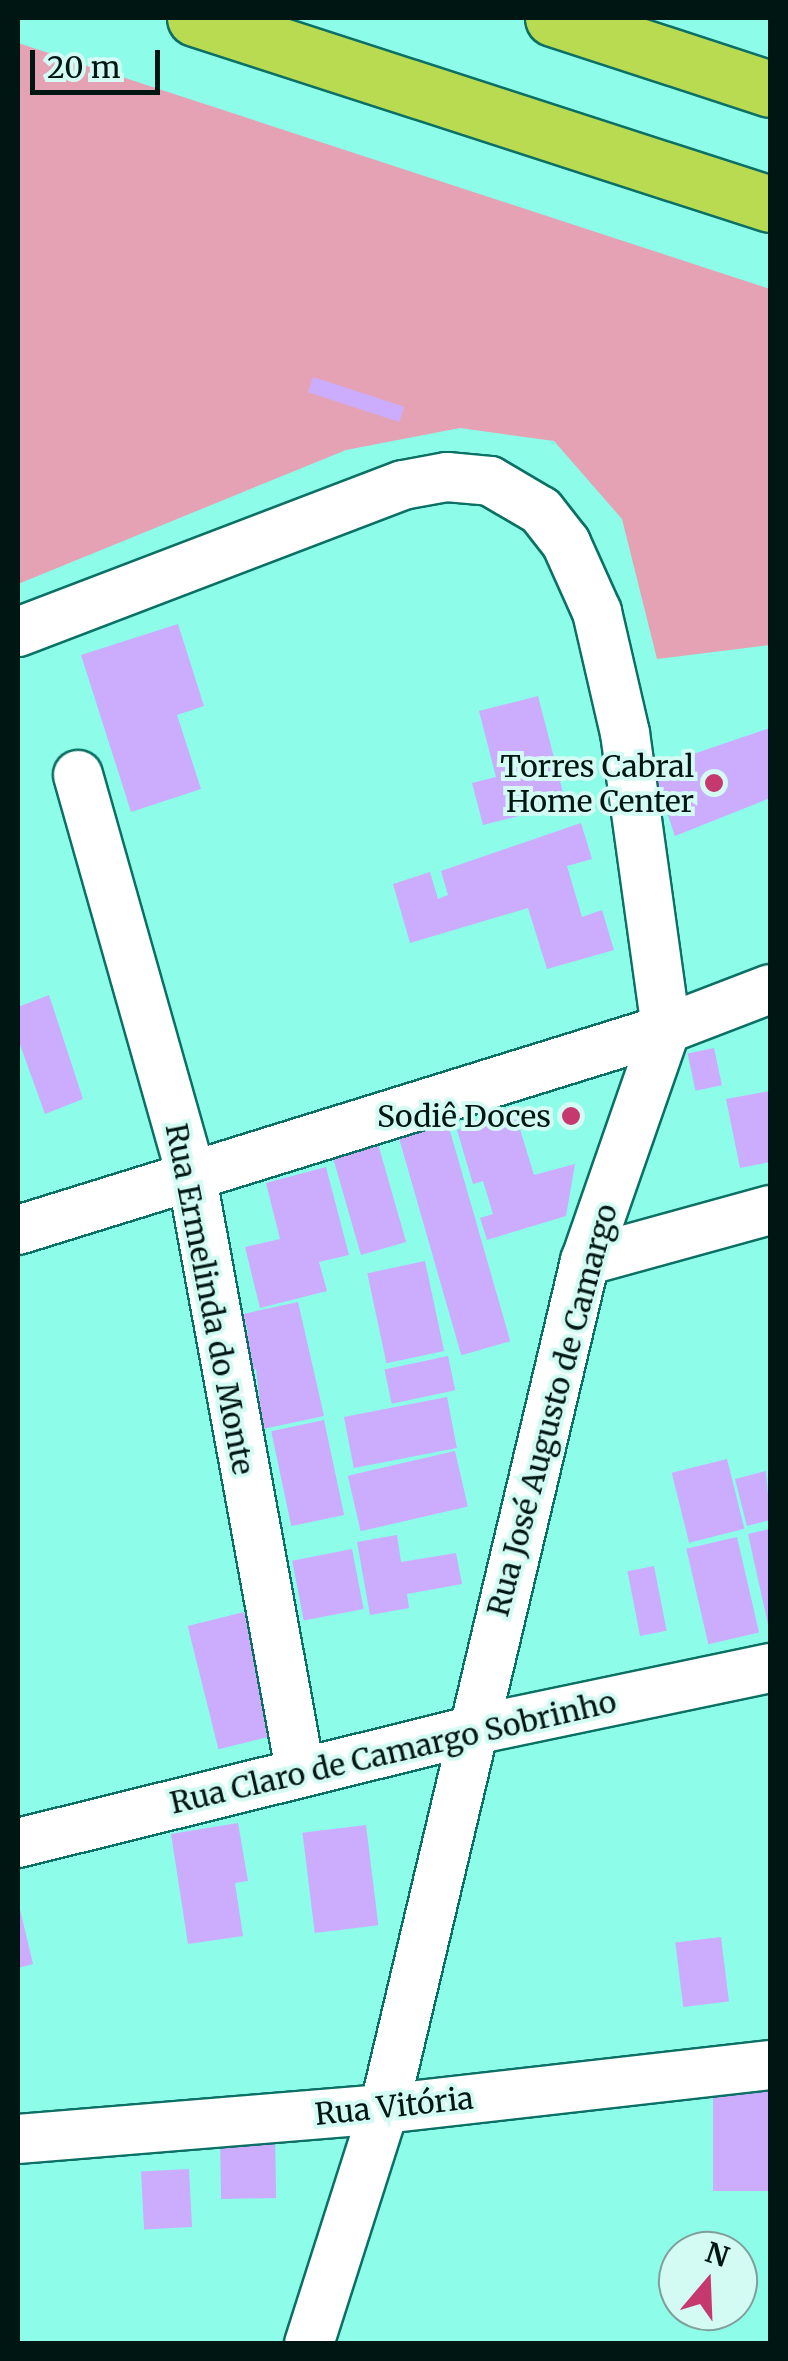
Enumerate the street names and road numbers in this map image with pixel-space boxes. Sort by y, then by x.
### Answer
street label: Rua Ermelinda do Monte [158,1120,262,1478]
street label: Rua José Augusto de Camargo [480,1200,624,1620]
street label: Rua Claro de Camargo Sobrinho [166,1683,620,1821]
street label: Rua Vitória [313,2080,475,2132]

